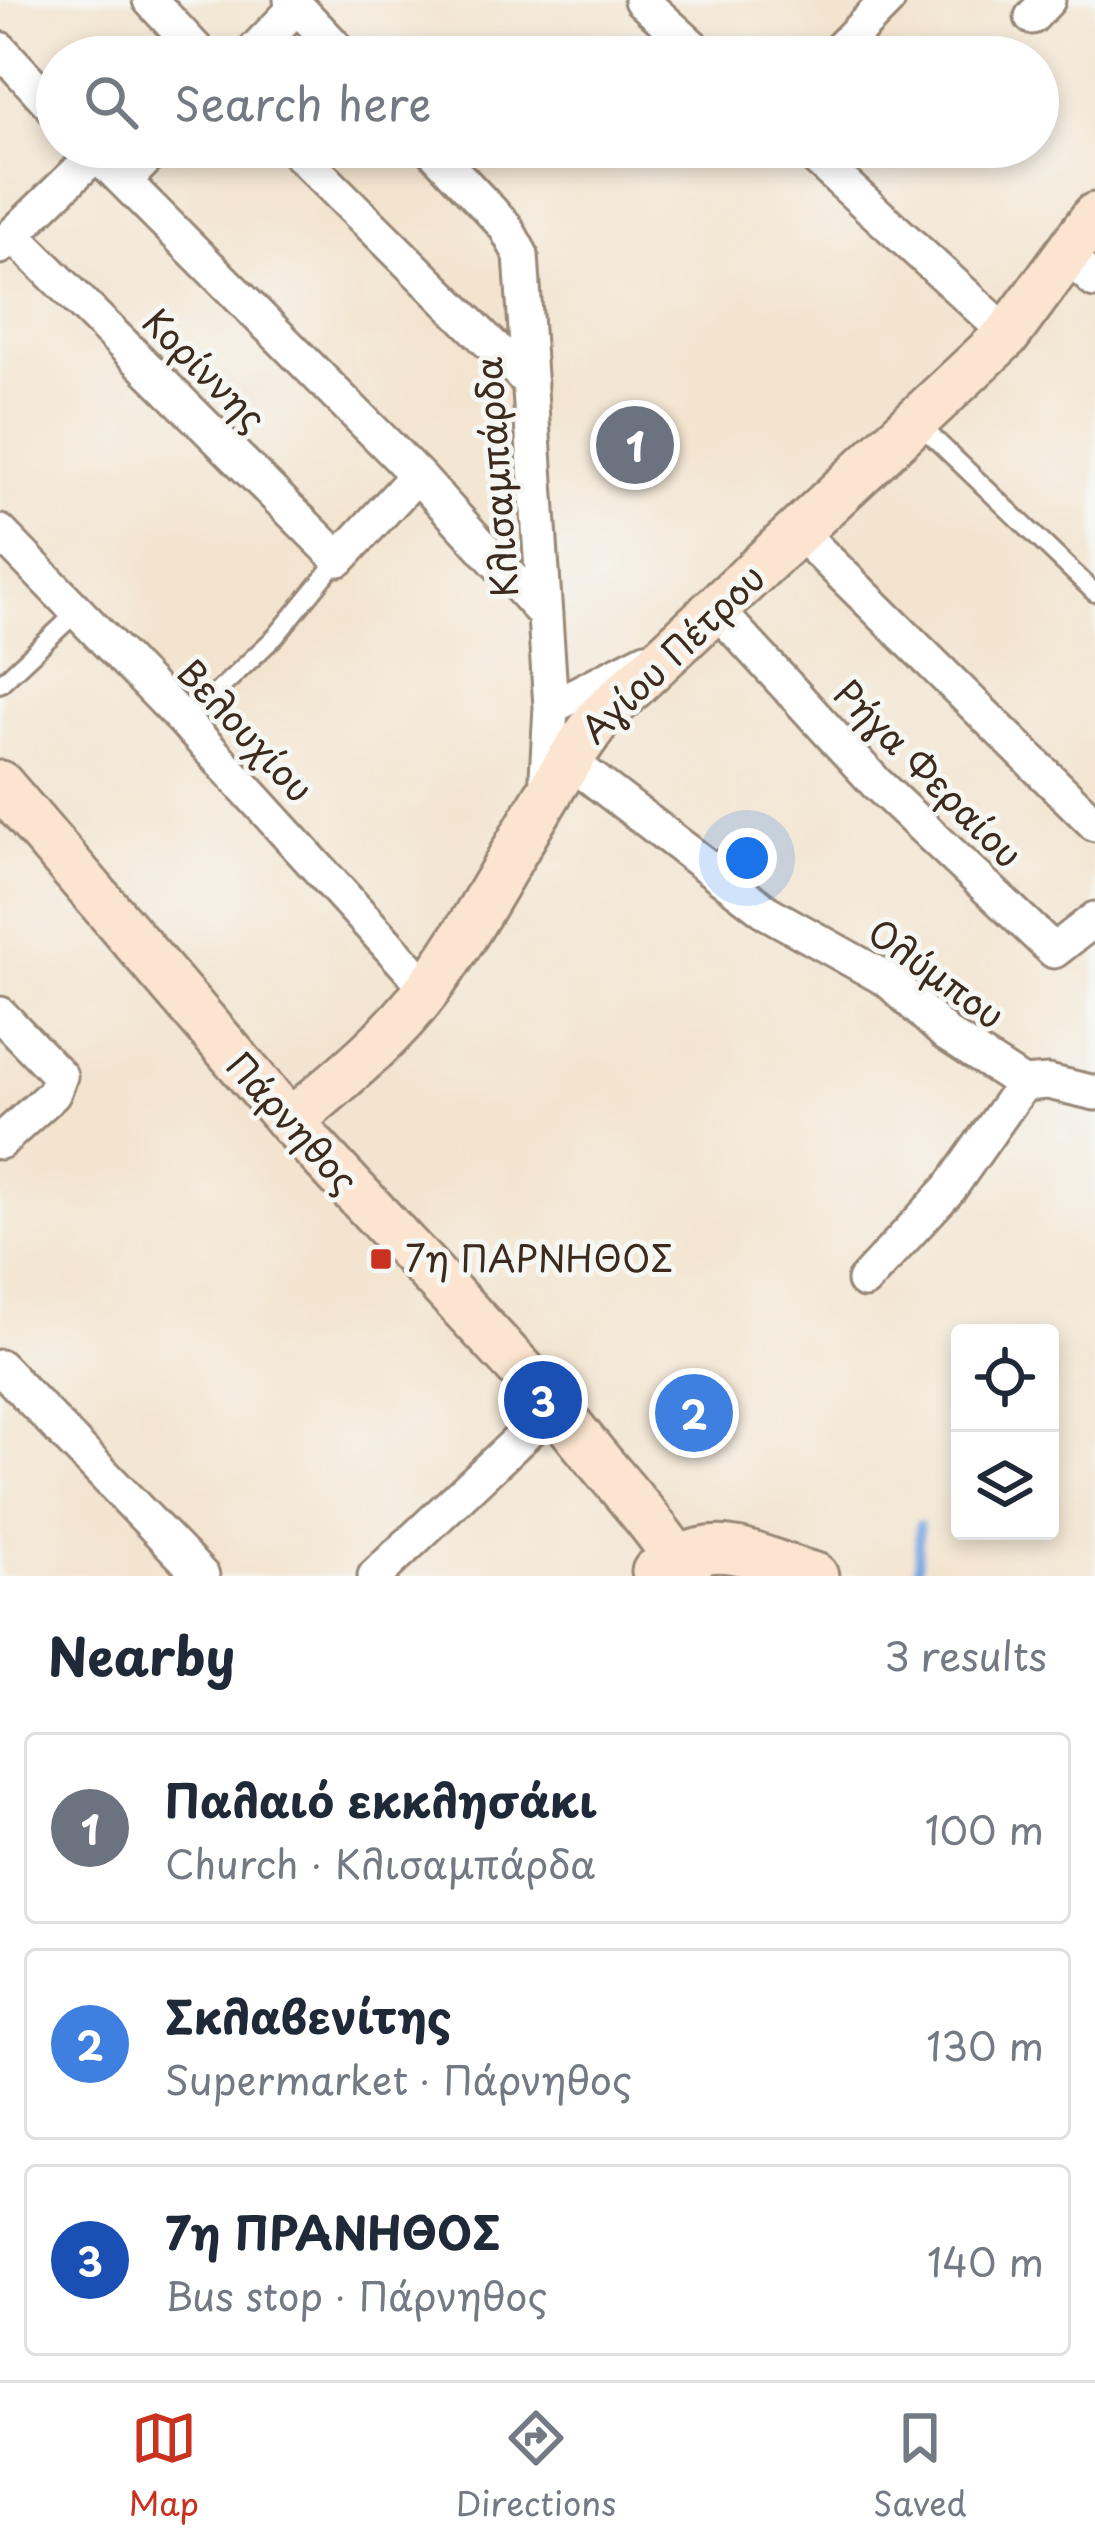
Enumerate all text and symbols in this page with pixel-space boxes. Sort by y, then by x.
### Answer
search box [36,36,1059,168]
text: Search here [174,68,431,136]
icon: search [78,69,144,135]
street label: Κορίννης [131,294,280,443]
street label: Κλισαμπάρδα [460,355,530,599]
pin: 1 [596,400,674,490]
street label: Αγίου Πέτρου [567,551,776,755]
street label: Βελουχίου [166,646,327,813]
street label: Ρήγα Φεραίου [823,666,1036,879]
your location [717,828,777,888]
street label: Ολύμπου [858,904,1017,1040]
street label: Πάρνηθος [215,1039,372,1204]
place label: 7η ΠΑΡΝΗΘΟΣ [405,1230,673,1284]
marker: 7η ΠΑΡΝΗΘΟΣ [368,1246,394,1272]
map controls [951,1324,1059,1540]
button: locate [951,1324,1059,1432]
pin: 3 [504,1355,582,1445]
pin: 2 [655,1368,733,1458]
button: layers [951,1432,1059,1540]
text: Nearby [48,1616,235,1693]
text: 3 results [884,1625,1047,1684]
text: Παλαιό εκκλησάκι [165,1765,597,1833]
text: 1 [81,1799,99,1858]
text: 100 m [925,1799,1044,1858]
text: Church · Κλισαμπάρδα [165,1833,596,1892]
text: Σκλαβενίτης [165,1981,451,2049]
text: 2 [76,2015,104,2074]
text: 130 m [926,2015,1044,2074]
text: Supermarket · Πάρνηθος [165,2049,632,2108]
text: 7η ΠΡΑΝΗΘΟΣ [165,2197,501,2265]
text: 3 [77,2231,103,2290]
text: 140 m [927,2231,1044,2290]
text: Bus stop · Πάρνηθος [165,2265,547,2324]
tab: Map [128,2405,199,2527]
tab: Directions [456,2405,616,2527]
tab: Saved [873,2405,967,2527]

